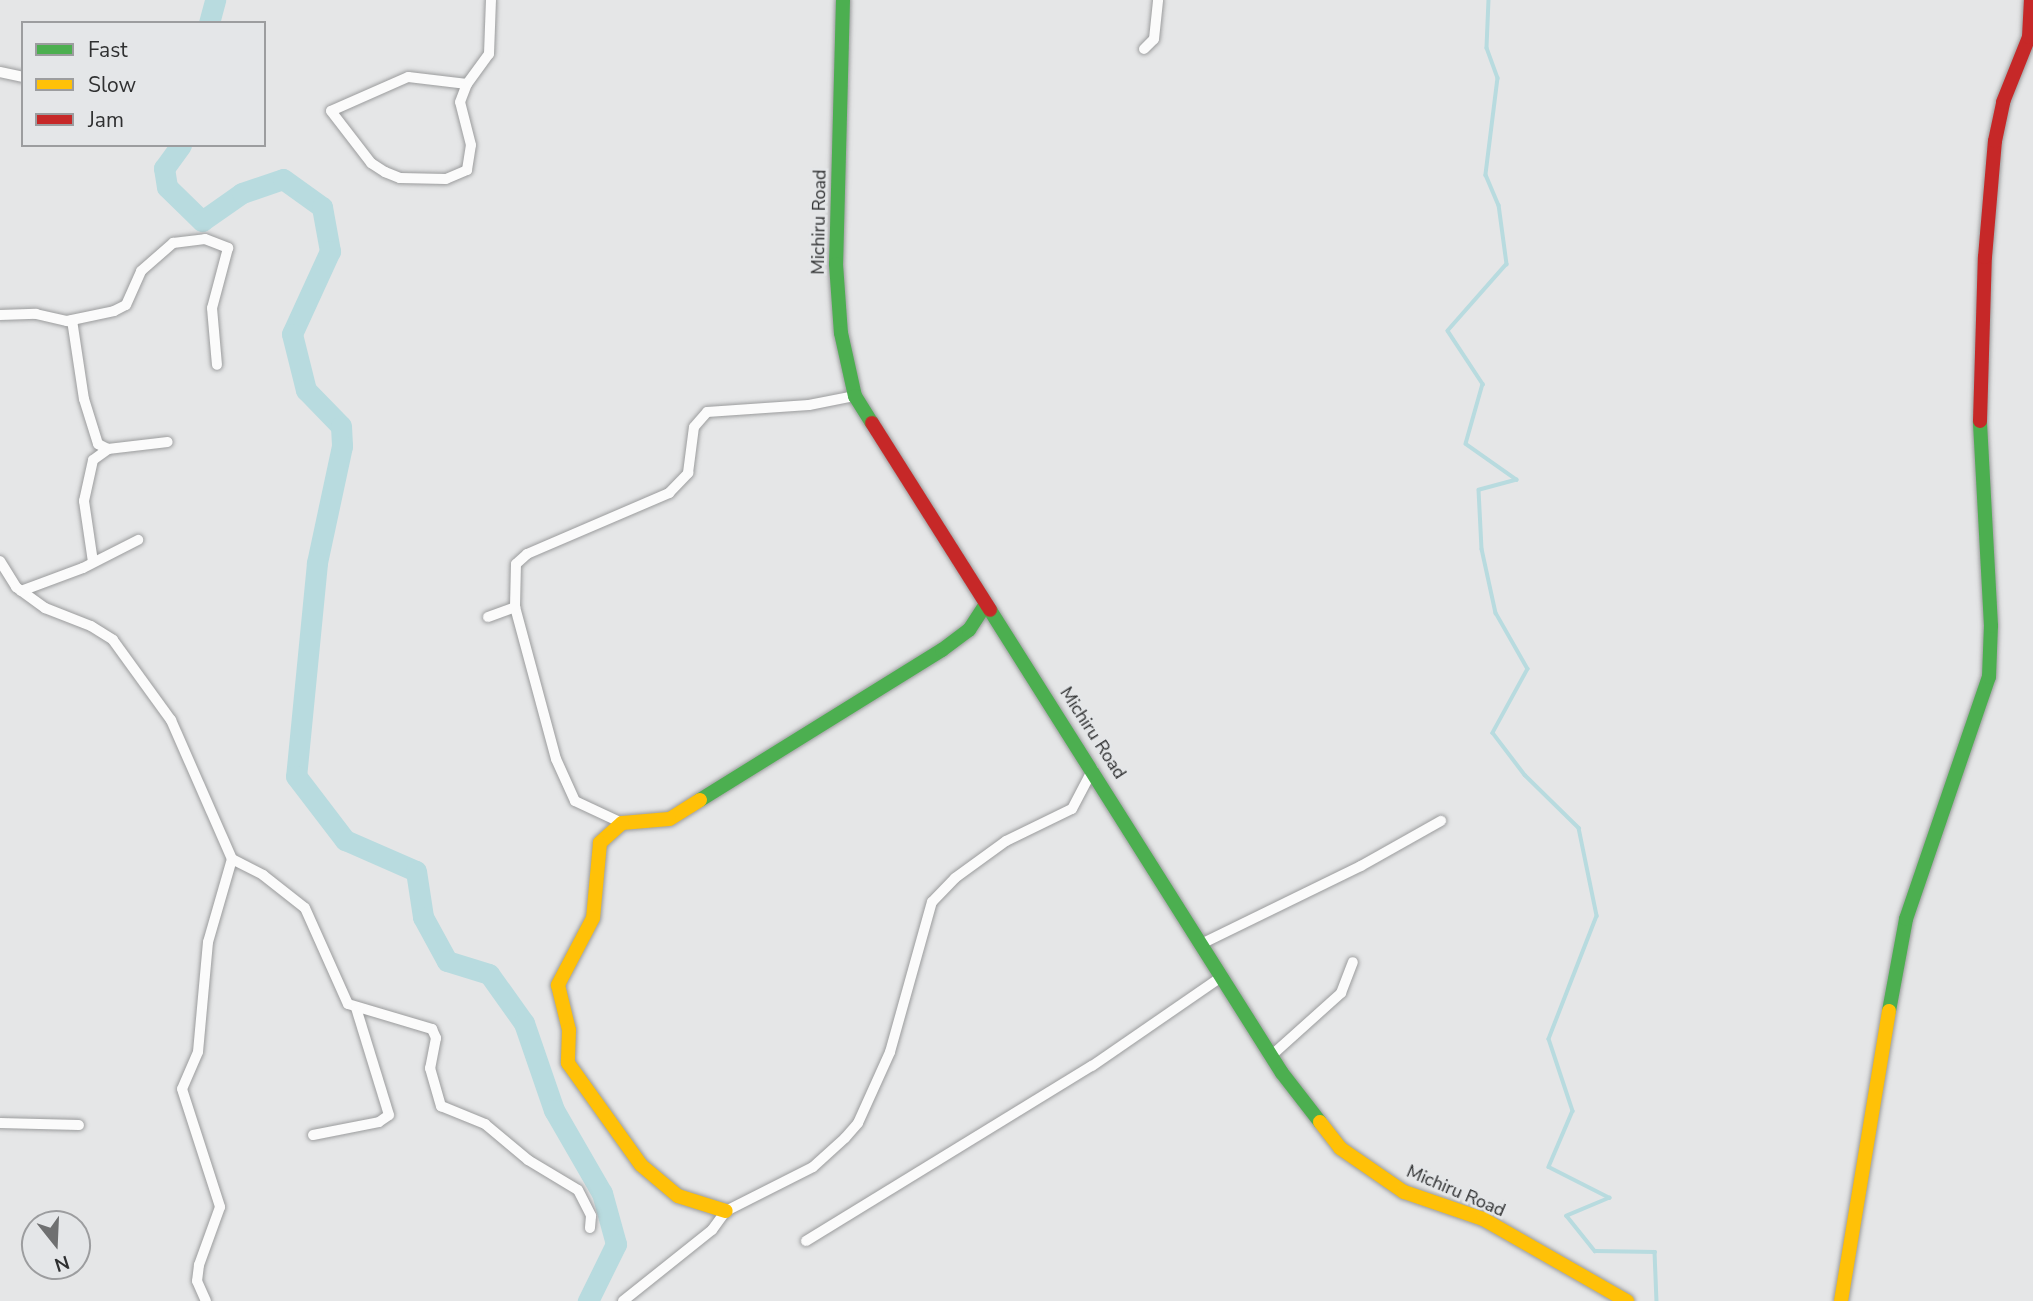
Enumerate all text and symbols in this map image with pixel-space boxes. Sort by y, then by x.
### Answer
legend [21,21,266,147]
text: Fast [88,36,128,64]
text: Slow [88,71,136,99]
text: Jam [88,106,124,134]
street label: Michiru Road [807,169,831,275]
street label: Michiru Road [1055,683,1131,783]
street label: Michiru Road [1403,1160,1509,1222]
north arrow [21,1210,91,1280]
text: N [51,1249,73,1278]

